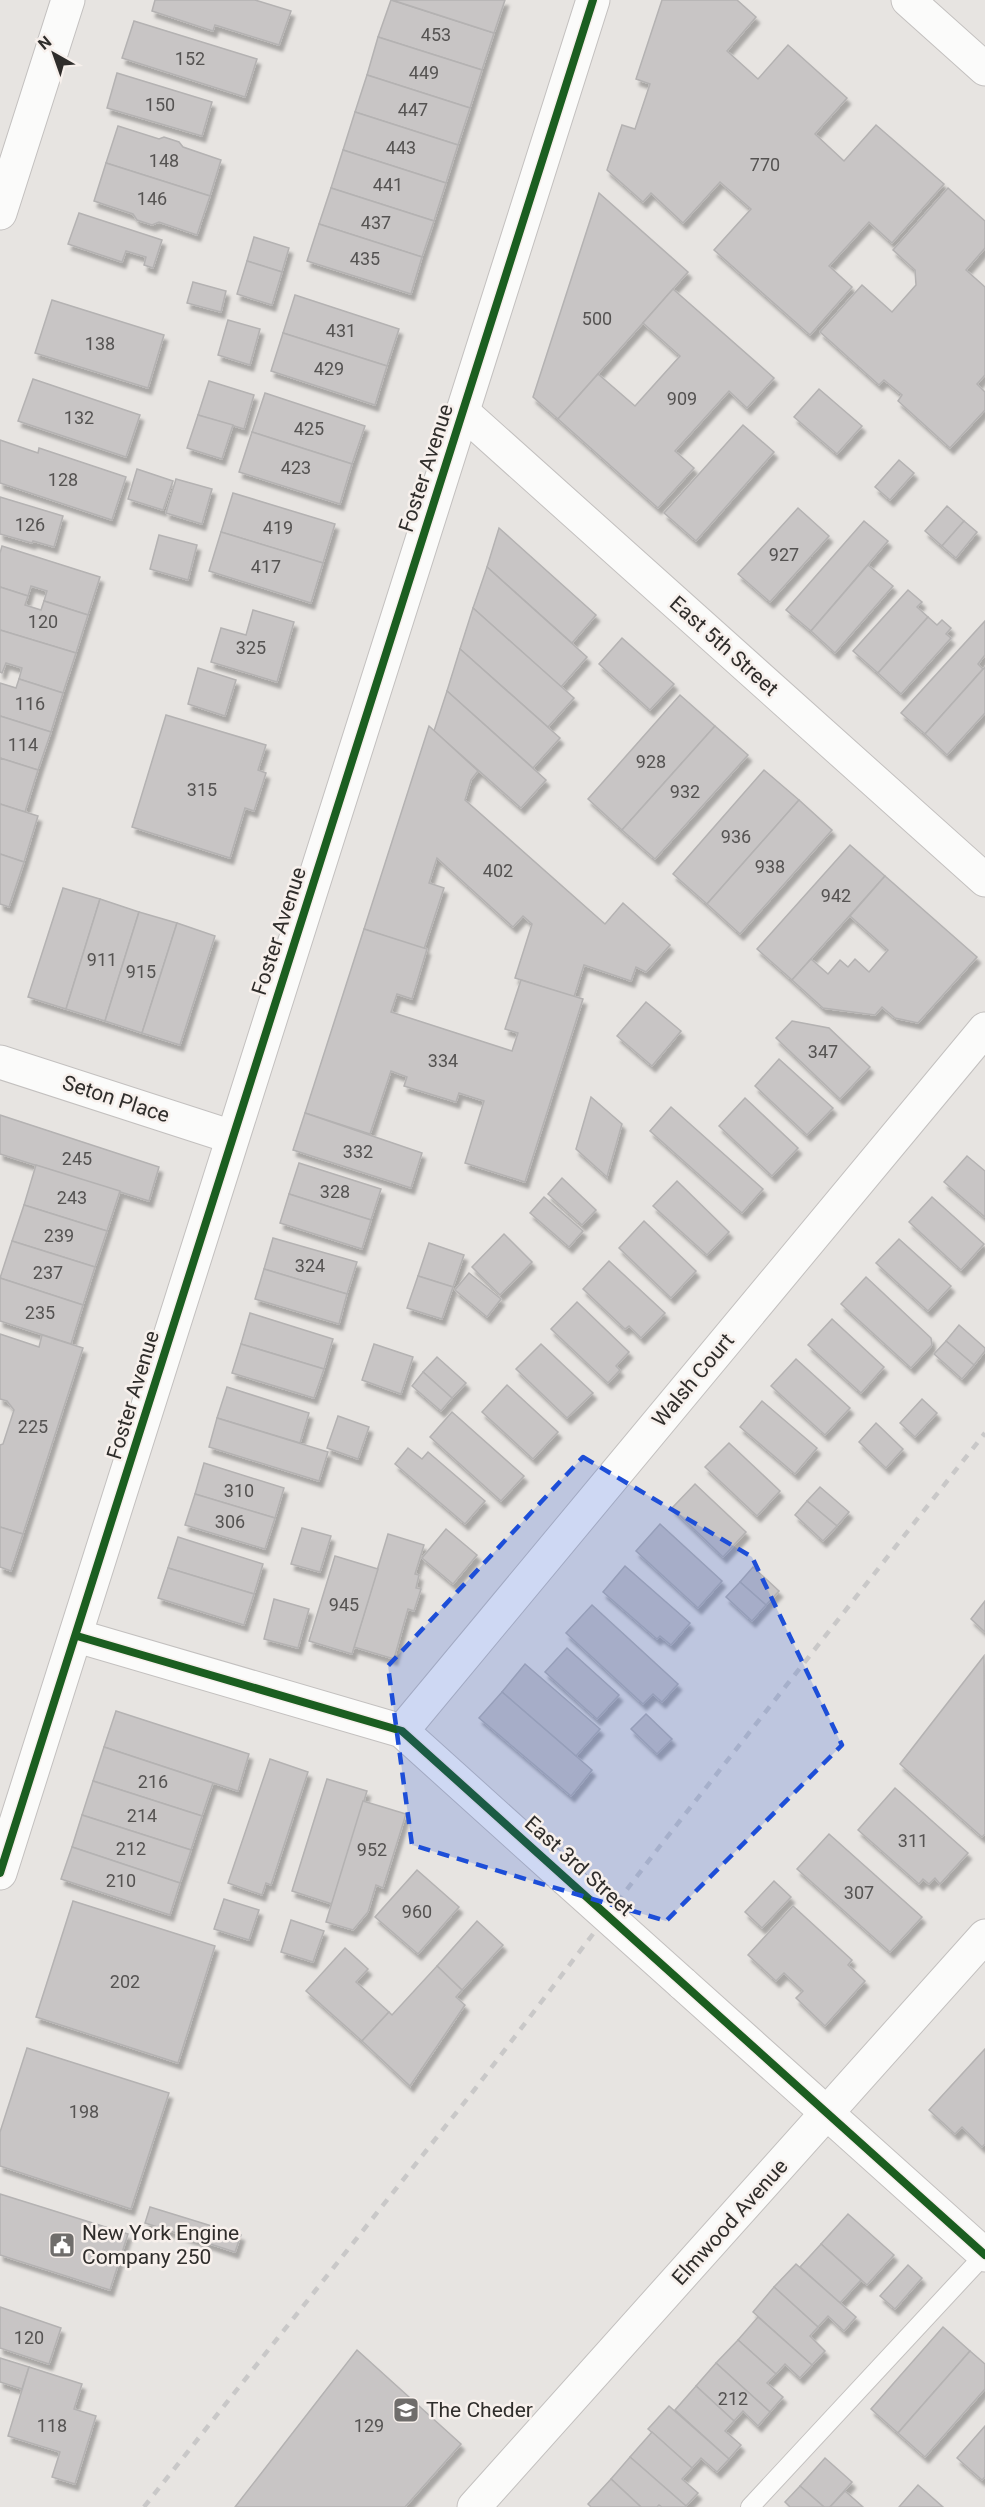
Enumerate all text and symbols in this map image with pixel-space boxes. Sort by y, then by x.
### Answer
north arrow [24,24,84,84]
house number: 453 [421,24,451,45]
text: N [34,32,55,54]
house number: 152 [175,48,205,69]
house number: 449 [409,62,439,83]
house number: 150 [145,94,175,115]
house number: 447 [398,99,428,120]
house number: 443 [386,137,416,158]
house number: 148 [149,150,179,171]
house number: 770 [750,154,780,175]
house number: 441 [373,174,403,195]
house number: 146 [137,188,167,209]
house number: 437 [361,212,391,233]
house number: 435 [350,248,380,269]
house number: 500 [582,308,612,329]
house number: 431 [326,320,356,341]
house number: 138 [85,333,115,354]
house number: 429 [314,358,344,379]
house number: 909 [667,388,697,409]
street label: Foster Avenue [394,401,458,535]
house number: 132 [64,407,94,428]
house number: 425 [294,418,324,439]
house number: 423 [281,457,311,478]
house number: 128 [48,469,78,490]
house number: 126 [15,514,45,535]
house number: 419 [263,517,293,538]
house number: 927 [769,544,799,565]
house number: 417 [251,556,281,577]
street label: East 5th Street [665,591,783,701]
house number: 120 [28,611,58,632]
house number: 325 [236,637,266,658]
house number: 116 [15,693,45,714]
house number: 114 [8,734,38,755]
house number: 928 [636,751,666,772]
house number: 315 [187,779,217,800]
house number: 932 [670,781,700,802]
house number: 936 [721,826,751,847]
house number: 938 [755,856,785,877]
house number: 402 [483,860,513,881]
street label: Foster Avenue [247,864,311,998]
house number: 942 [821,885,851,906]
house number: 911 [87,949,117,970]
house number: 915 [126,961,156,982]
house number: 347 [808,1041,838,1062]
house number: 334 [428,1050,458,1071]
street label: Seton Place [60,1070,172,1128]
house number: 332 [343,1141,373,1162]
house number: 245 [62,1148,92,1169]
house number: 328 [320,1181,350,1202]
house number: 243 [57,1187,87,1208]
house number: 239 [44,1225,74,1246]
house number: 324 [295,1255,325,1276]
house number: 237 [33,1262,63,1283]
house number: 235 [25,1302,55,1323]
street label: Foster Avenue [102,1328,164,1462]
street label: Walsh Court [647,1328,739,1431]
house number: 225 [18,1416,48,1437]
house number: 310 [224,1480,254,1501]
house number: 306 [215,1511,245,1532]
house number: 945 [329,1594,359,1615]
house number: 216 [138,1771,168,1792]
house number: 214 [127,1805,157,1826]
street label: East 3rd Street [520,1811,638,1921]
house number: 311 [898,1830,928,1851]
house number: 212 [116,1838,146,1859]
house number: 952 [357,1839,387,1860]
house number: 210 [106,1870,136,1891]
house number: 307 [844,1882,874,1903]
house number: 960 [402,1901,432,1922]
house number: 202 [110,1971,140,1992]
house number: 198 [69,2101,99,2122]
street label: Elmwood Avenue [667,2154,793,2290]
place label: New York Engine Company 250 [82,2221,239,2269]
public building icon: New York Engine Company 250 [47,2230,77,2260]
house number: 120 [14,2327,44,2348]
house number: 212 [718,2388,748,2409]
school or university icon: The Cheder [391,2395,421,2425]
place label: The Cheder [426,2398,533,2422]
house number: 118 [37,2415,67,2436]
house number: 129 [354,2415,384,2436]

